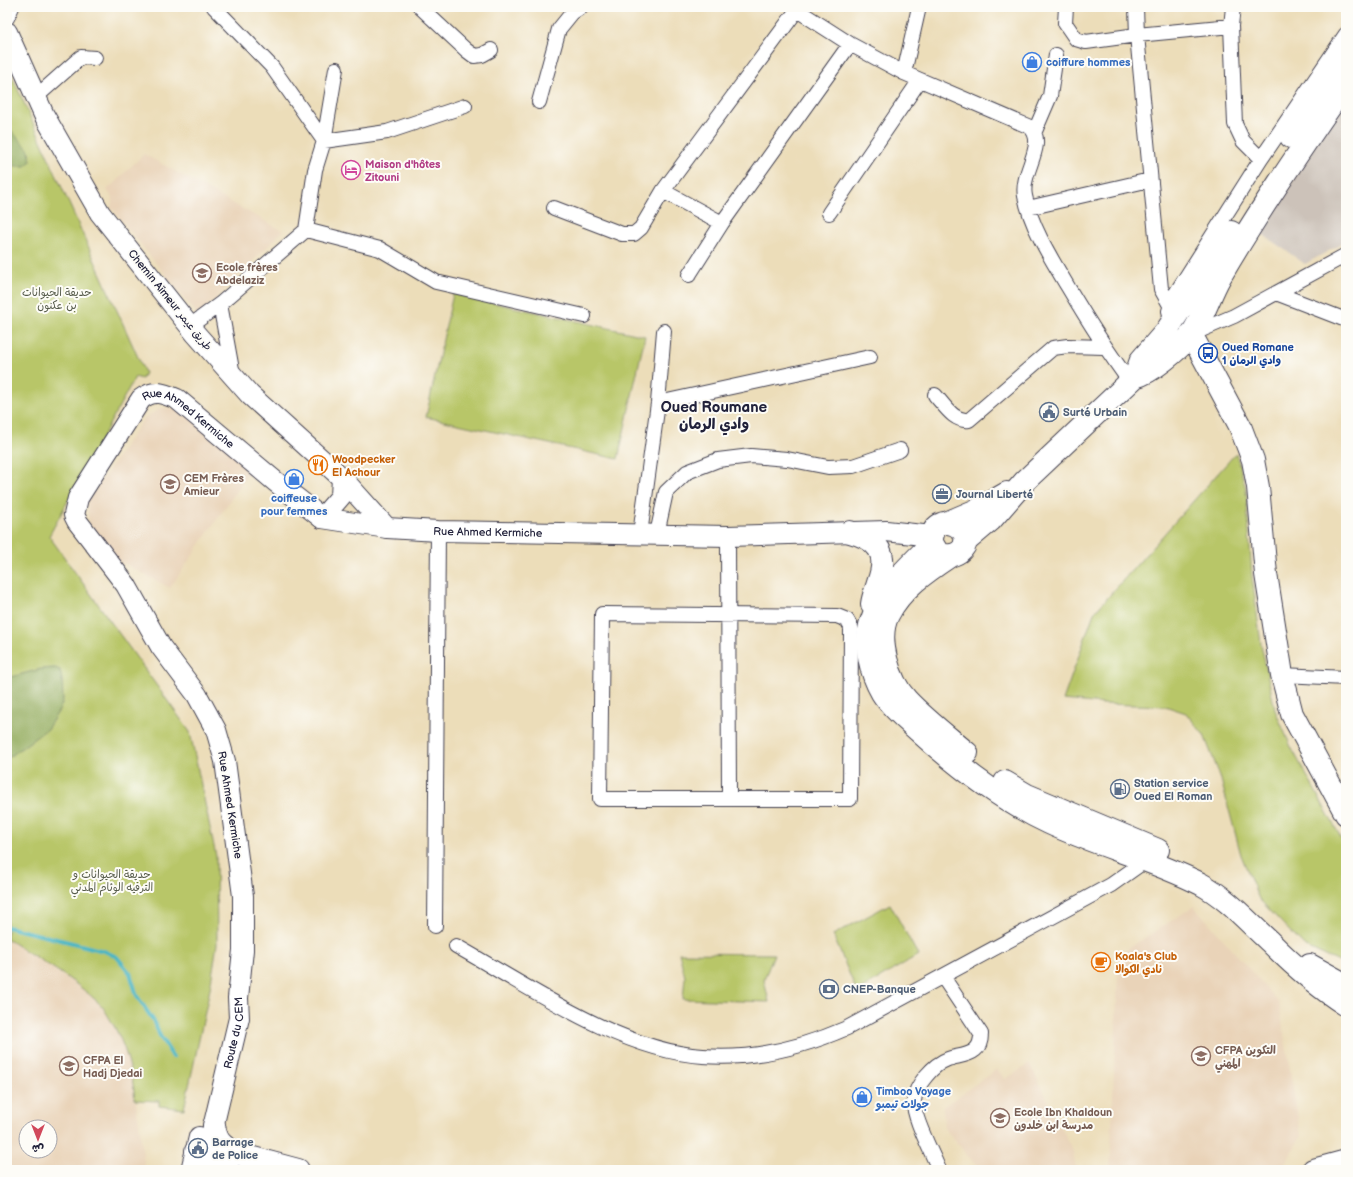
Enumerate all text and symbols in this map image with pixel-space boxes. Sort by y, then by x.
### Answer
shop icon: coiffure hommes [1021,51,1043,73]
place label: coiffure hommes [1046,56,1131,69]
place label: Maison d'hôtes Zitouni [365,158,441,184]
hotel icon: Maison d'hôtes Zitouni [340,159,362,181]
street label: Chemin Aïmeur طريق عيمر [125,247,215,353]
place label: Ecole frères Abdelaziz [215,261,278,287]
school or university icon: Ecole frères Abdelaziz [191,262,213,284]
park label: حديقة الحيوانات بن عكنون [22,286,92,313]
place label: Oued Romane 1 وادي الرمان [1222,341,1294,369]
bus stop icon: Oued Romane 1 وادي الرمان [1197,342,1219,364]
street label: Rue Ahmed Kermiche [140,386,237,451]
district label: Oued Roumane وادي الرمان [661,398,768,436]
public building icon: Surté Urbain [1038,401,1060,423]
place label: Surté Urbain [1063,406,1127,419]
place label: Woodpecker El Achour [332,453,396,479]
restaurant icon: Woodpecker El Achour [307,454,329,476]
shop icon: coiffeuse pour femmes [283,468,305,490]
place label: CEM Frères Amieur [183,472,244,498]
school or university icon: CEM Frères Amieur [159,473,181,495]
office icon: Journal Liberté [931,483,953,505]
place label: Journal Liberté [956,488,1033,501]
place label: coiffeuse pour femmes [261,492,328,518]
street label: Rue Ahmed Kermiche [433,524,543,539]
street label: Rue Ahmed Kermiche [215,750,245,860]
place label: Station service Oued El Roman [1134,777,1212,803]
fuel station icon: Station service Oued El Roman [1109,778,1131,800]
park label: حديقة الحيوانات و الترفيه الوئام المدني [71,868,153,898]
place label: Koala's Club نادي الكوالا [1115,950,1178,978]
cafe icon: Koala's Club نادي الكوالا [1090,951,1112,973]
bank icon: CNEP-Banque [818,978,840,1000]
place label: CNEP-Banque [843,983,916,996]
street label: Route du CEM [221,997,246,1070]
place label: CFPA التكوين المهني [1215,1044,1276,1073]
school or university icon: CFPA التكوين المهني [1190,1045,1212,1067]
place label: CFPA El Hadj Djedai [83,1054,142,1080]
school or university icon: CFPA El Hadj Djedai [58,1055,80,1077]
place label: Timboo Voyage جولات تيمبو [875,1085,951,1112]
shop icon: Timboo Voyage جولات تيمبو [851,1086,873,1108]
place label: Ecole Ibn Khaldoun مدرسة ابن خلدون [1014,1106,1112,1132]
school or university icon: Ecole Ibn Khaldoun مدرسة ابن خلدون [989,1107,1011,1129]
north arrow [18,1119,58,1159]
place label: Barrage de Police [212,1136,258,1162]
public building icon: Barrage de Police [187,1137,209,1159]
text: ش [32,1142,44,1155]

